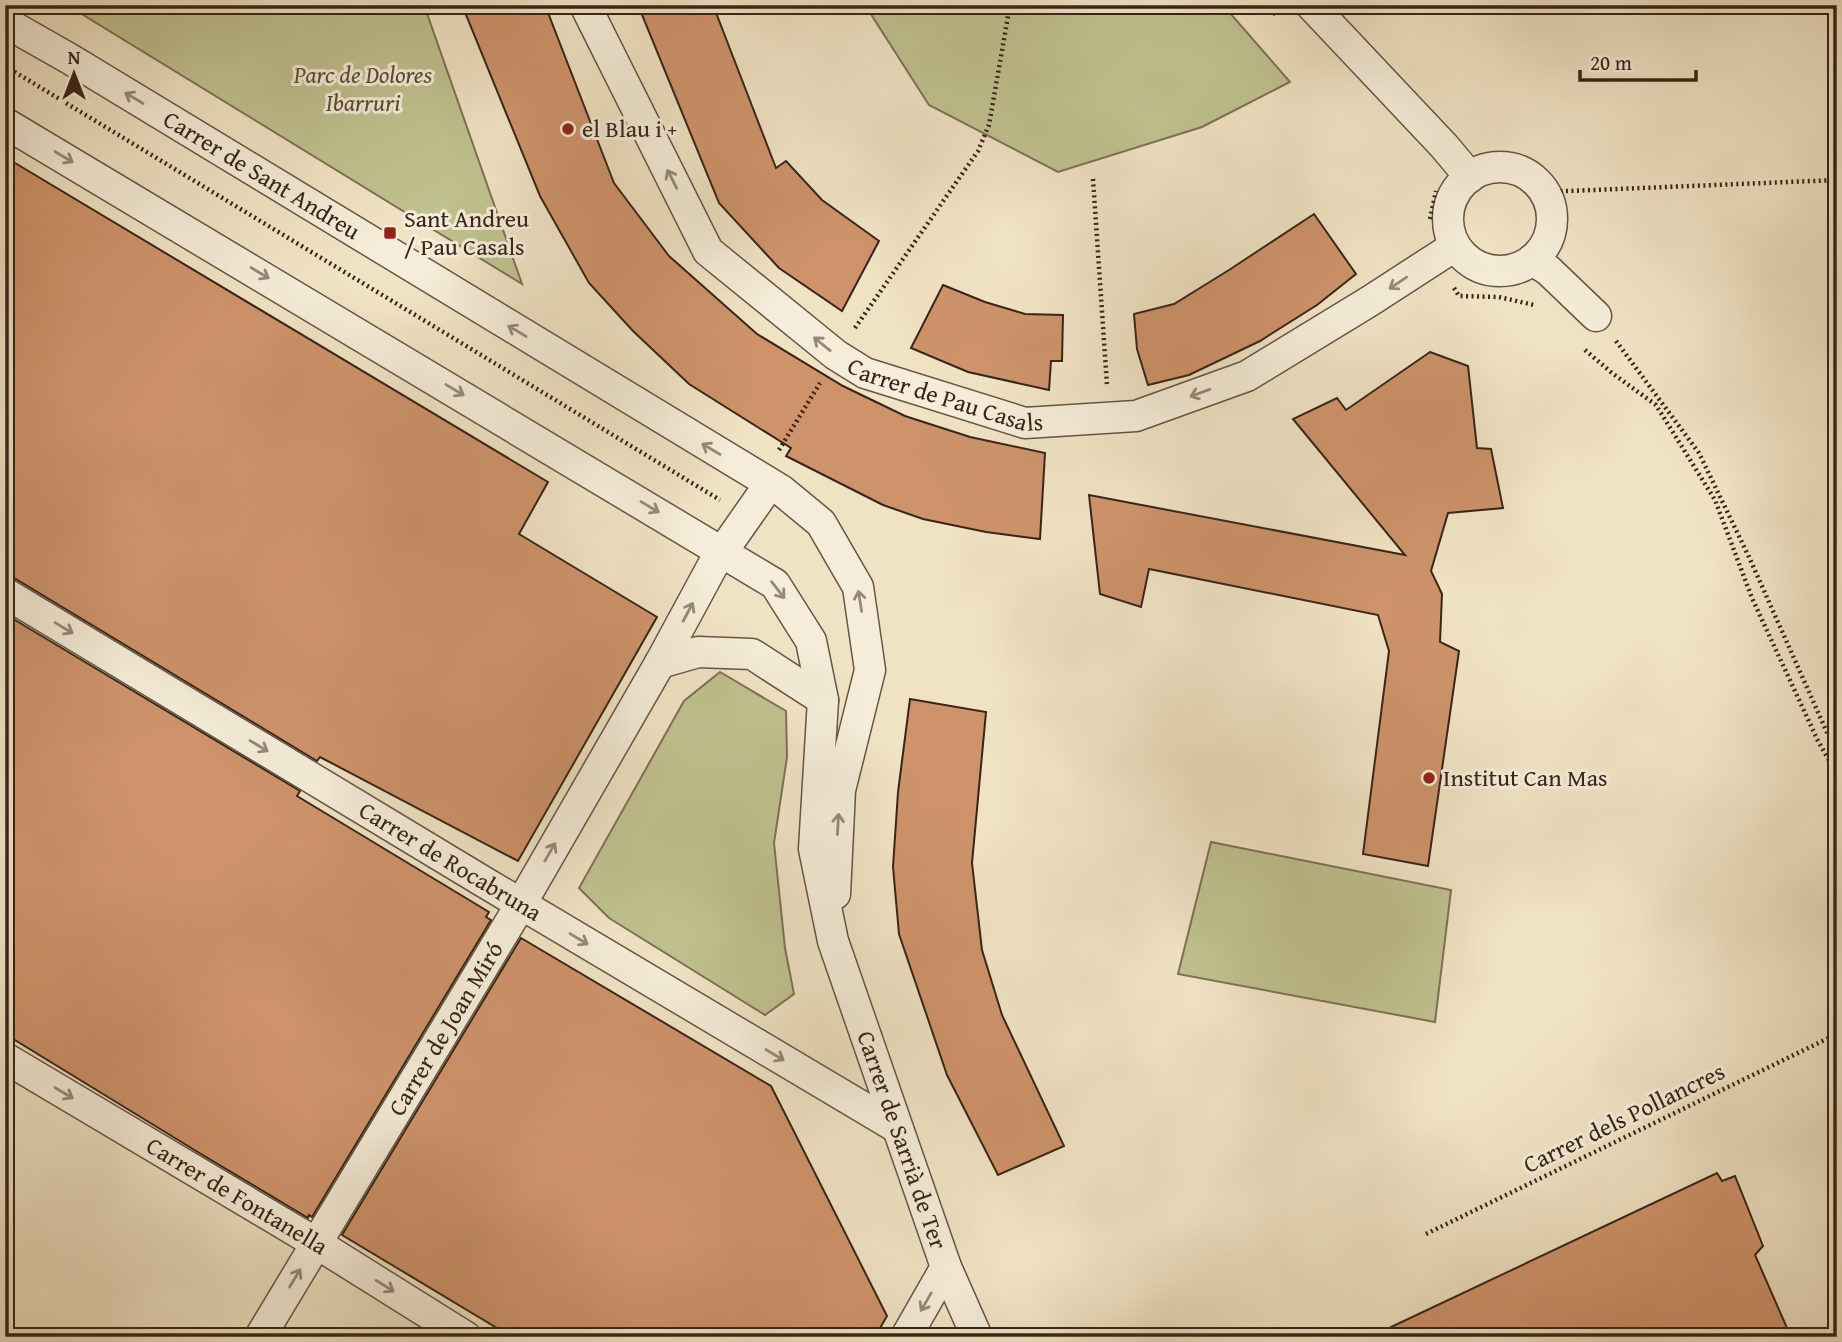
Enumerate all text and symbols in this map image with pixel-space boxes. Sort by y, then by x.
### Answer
north arrow [38,38,108,108]
scale bar [1580,38,1695,82]
text: N [68,43,81,71]
text: 20 m [1590,47,1632,78]
park label: Parc de Dolores Ibarruri [293,57,433,120]
one-way arrow [124,91,144,105]
street label: Carrer de Sant Andreu [157,102,367,248]
place label: el Blau i + [582,111,677,146]
marker: el Blau i + [560,121,576,137]
one-way arrow [54,151,74,165]
one-way arrow [664,169,678,190]
place label: Sant Andreu / Pau Casals [404,201,529,264]
marker: Sant Andreu / Pau Casals [382,225,398,241]
one-way arrow [249,267,269,281]
one-way arrow [1389,276,1408,290]
one-way arrow [507,323,527,337]
one-way arrow [813,336,831,352]
street label: Carrer de Pau Casals [841,348,1044,440]
one-way arrow [444,384,464,398]
one-way arrow [1189,388,1211,400]
one-way arrow [701,442,721,456]
one-way arrow [639,501,659,515]
one-way arrow [770,580,785,598]
one-way arrow [853,590,866,613]
one-way arrow [681,602,695,623]
one-way arrow [53,622,73,636]
one-way arrow [248,739,268,753]
place label: Institut Can Mas [1443,760,1608,795]
marker: Institut Can Mas [1421,770,1437,786]
street label: Carrer de Rocabruna [352,793,549,930]
one-way arrow [832,812,845,835]
one-way arrow [544,842,558,862]
one-way arrow [569,932,589,946]
street label: Carrer de Joan Miró [379,935,512,1122]
street label: Carrer de Sarrià de Ter [848,1026,957,1254]
one-way arrow [765,1048,785,1062]
street label: Carrer dels Pollancres [1517,1054,1730,1182]
one-way arrow [53,1087,73,1101]
street label: Carrer de Fontanella [140,1128,335,1264]
one-way arrow [288,1269,302,1289]
one-way arrow [374,1280,394,1294]
one-way arrow [919,1291,932,1312]

